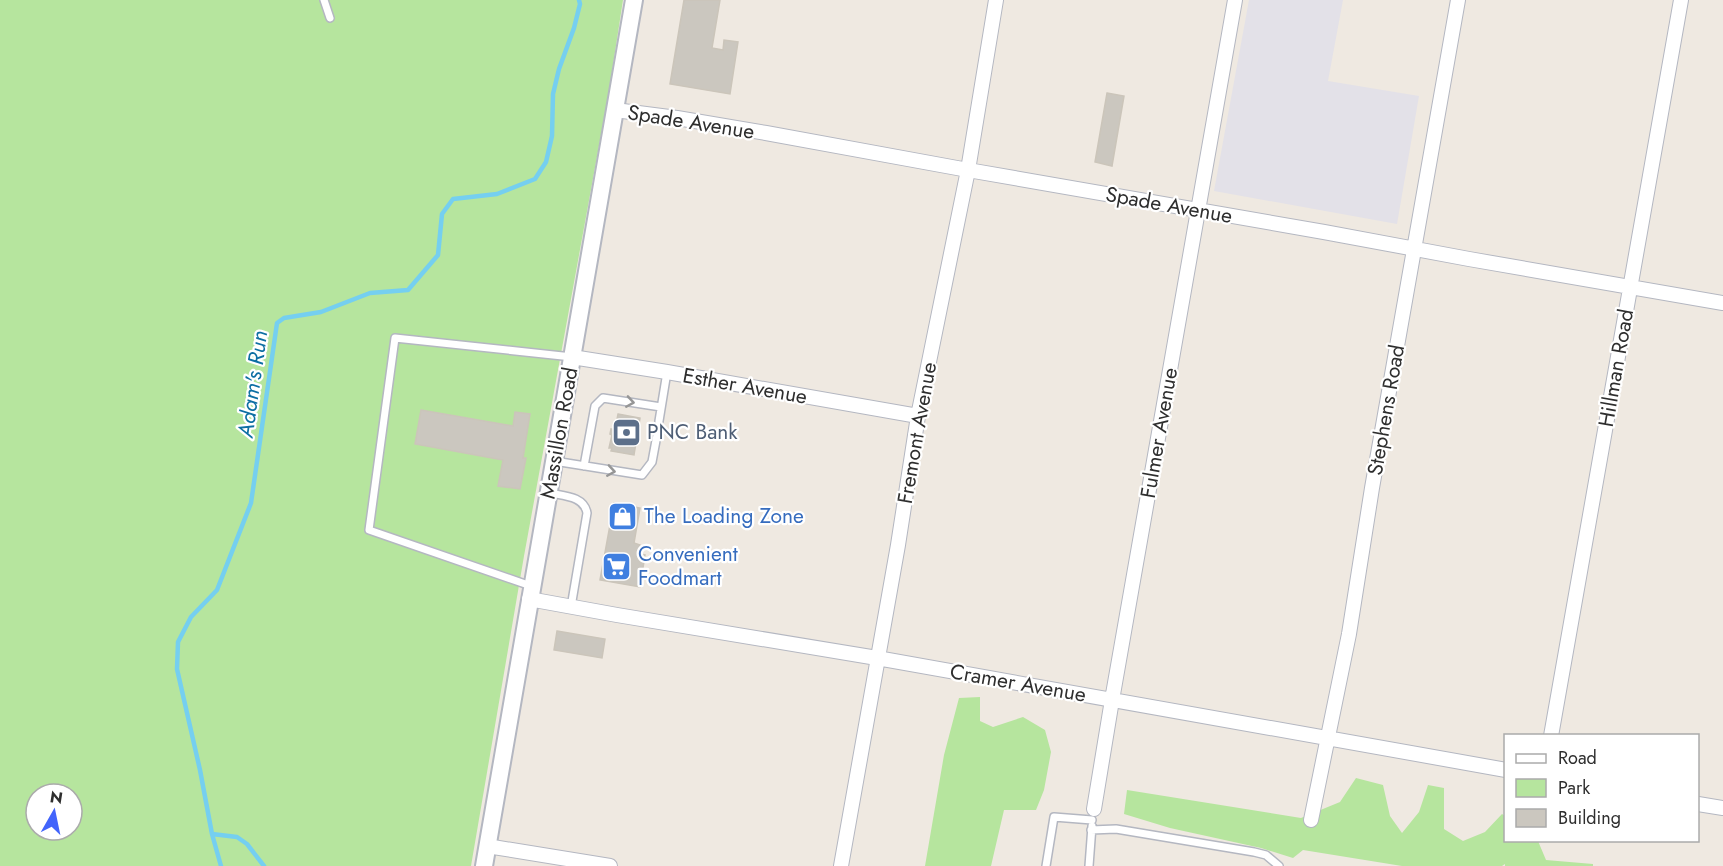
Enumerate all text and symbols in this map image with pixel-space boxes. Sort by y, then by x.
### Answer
street label: Spade Avenue [625,97,757,147]
street label: Spade Avenue [1103,179,1235,231]
street label: Hillman Road [1591,307,1641,429]
water label: Adam's Run [229,328,275,441]
street label: Stephens Road [1360,342,1412,478]
street label: Esther Avenue [680,360,810,412]
street label: Fremont Avenue [890,360,944,506]
street label: Massillon Road [533,365,585,501]
street label: Fulmer Avenue [1133,365,1185,501]
one-way arrow [626,396,635,408]
bank icon: PNC Bank [610,416,642,448]
place label: PNC Bank [647,417,738,447]
one-way arrow [607,464,616,476]
shop icon: The Loading Zone [607,500,639,532]
place label: The Loading Zone [644,501,804,531]
place label: Convenient Foodmart [638,539,738,593]
supermarket icon: Convenient Foodmart [601,550,633,582]
street label: Cramer Avenue [948,656,1089,710]
legend [1504,734,1699,842]
text: Road [1558,745,1597,771]
text: Park [1558,775,1590,801]
north arrow [24,782,84,842]
text: N [48,785,64,810]
text: Building [1558,805,1621,831]

